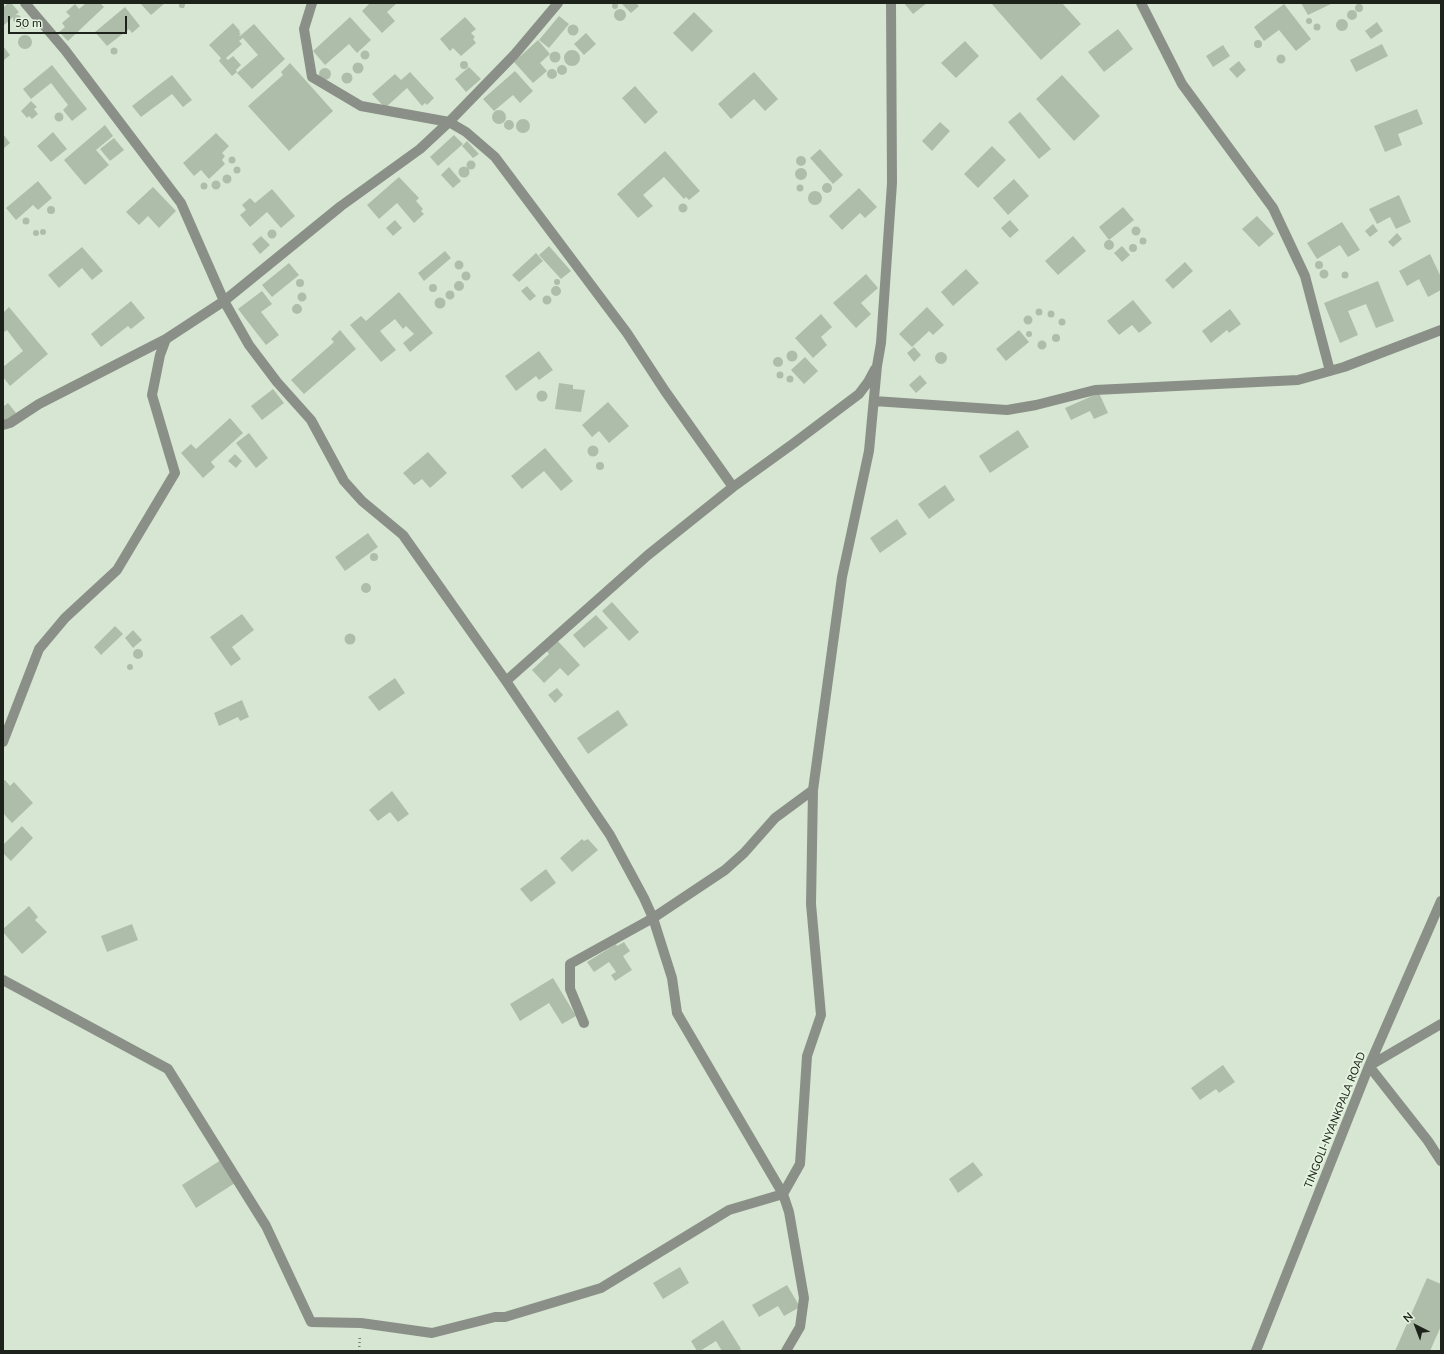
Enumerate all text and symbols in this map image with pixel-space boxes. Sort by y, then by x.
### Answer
scale bar [10,8,129,34]
text: 50 m [15,15,42,30]
street label: TINGOLI-NYANKPALA ROAD [1302,1050,1368,1190]
north arrow [1396,1306,1436,1346]
text: N [1400,1309,1415,1324]

